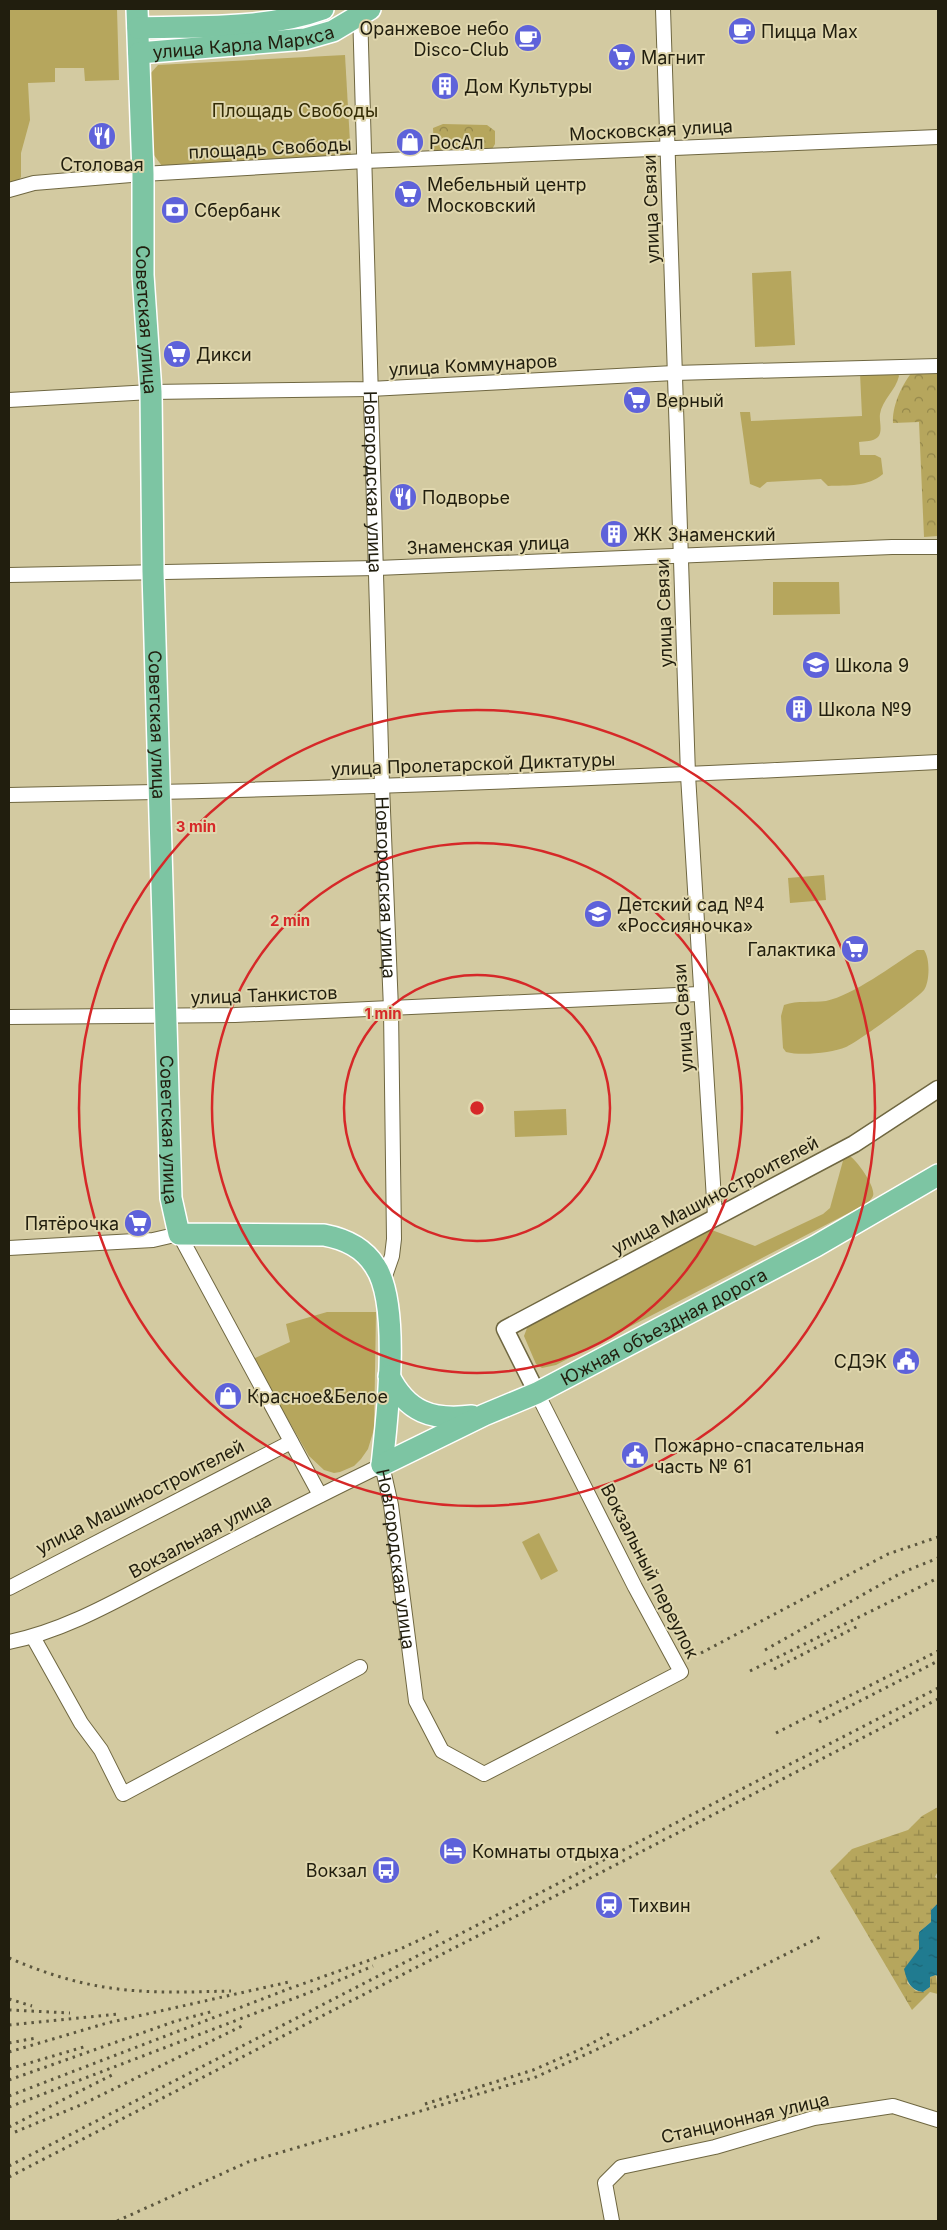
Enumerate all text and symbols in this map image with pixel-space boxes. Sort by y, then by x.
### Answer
cafe icon: Пицца Max [727,16,757,46]
place label: Оранжевое небо Disco-Club [360,18,509,60]
street label: улица Карла Маркса [152,21,336,62]
place label: Пицца Max [761,21,858,42]
cafe icon: Оранжевое небо Disco-Club [513,23,543,53]
supermarket icon: Магнит [607,42,637,72]
place label: Магнит [641,47,706,68]
building icon: Дом Культуры [430,71,460,101]
place label: Дом Культуры [464,76,592,97]
park label: Площадь Свободы [212,100,378,121]
street label: Московская улица [569,115,733,145]
restaurant icon: Столовая [87,121,117,151]
shop icon: РосАл [395,127,425,157]
place label: РосАл [429,132,484,153]
street label: площадь Свободы [188,133,352,163]
place label: Столовая [60,154,144,175]
street label: улица Связи [639,154,663,264]
place label: Мебельный центр Московский [427,174,587,216]
supermarket icon: Мебельный центр Московский [393,179,423,209]
bank icon: Сбербанк [160,195,190,225]
place label: Сбербанк [194,200,281,221]
street label: Советская улица [133,245,162,395]
supermarket icon: Дикси [162,339,192,369]
place label: Дикси [196,344,252,365]
street label: улица Коммунаров [388,350,558,380]
supermarket icon: Верный [622,385,652,415]
street label: Новгородская улица [360,390,386,573]
place label: Верный [656,390,724,411]
restaurant icon: Подворье [388,482,418,512]
place label: Подворье [422,487,510,508]
building icon: ЖК Знаменский [599,519,629,549]
place label: ЖК Знаменский [633,524,776,545]
street label: Знаменская улица [406,532,570,558]
street label: улица Связи [652,558,676,668]
street label: Советская улица [145,650,170,799]
school or university icon: Школа 9 [801,650,831,680]
place label: Школа 9 [835,655,909,676]
building icon: Школа №9 [784,694,814,724]
place label: Школа №9 [818,699,912,720]
street label: улица Пролетарской Диктатуры [330,749,616,779]
street label: Новгородская улица [372,796,400,979]
text: 3 min [176,817,216,836]
place label: Детский сад №4 «Россияночка» [617,894,765,936]
school or university icon: Детский сад №4 «Россияночка» [583,899,613,929]
text: 2 min [270,911,310,930]
supermarket icon: Галактика [840,934,870,964]
place label: Галактика [747,939,836,960]
street label: улица Связи [669,963,697,1073]
street label: улица Танкистов [190,982,338,1008]
text: 1 min [364,1004,402,1023]
street label: Советская улица [156,1055,183,1206]
centre of rings [468,1099,486,1117]
street label: улица Машиностроителей [608,1132,822,1258]
supermarket icon: Пятёрочка [123,1208,153,1238]
place label: Пятёрочка [25,1213,119,1234]
street label: Южная объездная дорога [557,1263,770,1389]
public building icon: СДЭК [891,1346,921,1376]
place label: СДЭК [834,1351,887,1372]
shop icon: Красное&Белое [213,1381,243,1411]
place label: Красное&Белое [247,1386,388,1407]
street label: улица Машиностроителей [32,1435,248,1559]
place label: Пожарно-спасательная часть № 61 [654,1435,864,1477]
public building icon: Пожарно-спасательная часть № 61 [620,1440,650,1470]
street label: Новгородская улица [373,1467,420,1651]
street label: Вокзальный переулок [597,1480,703,1662]
street label: Вокзальная улица [125,1490,275,1582]
hotel icon: Комнаты отдыха [438,1836,468,1866]
place label: Комнаты отдыха [472,1841,619,1862]
bus stop icon: Вокзал [371,1855,401,1885]
place label: Вокзал [306,1860,367,1881]
station icon: Тихвин [594,1890,624,1920]
place label: Тихвин [628,1895,691,1916]
street label: Станционная улица [659,2088,831,2148]

